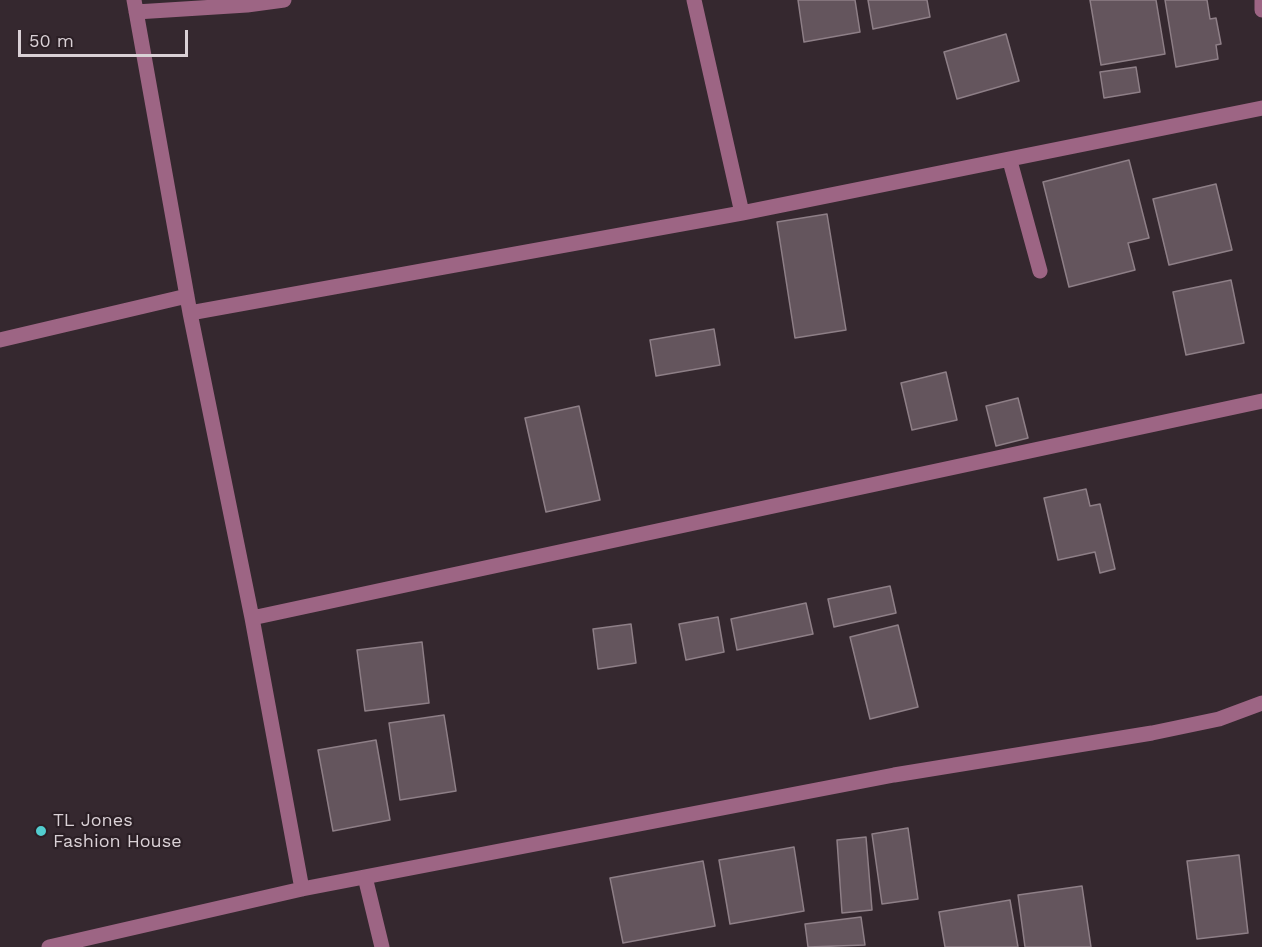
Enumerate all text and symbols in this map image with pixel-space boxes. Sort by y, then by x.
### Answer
scale bar [21,18,190,56]
text: 50 m [29,30,74,51]
place label: TL Jones Fashion House [53,810,182,852]
marker: TL Jones Fashion House [34,824,48,838]

